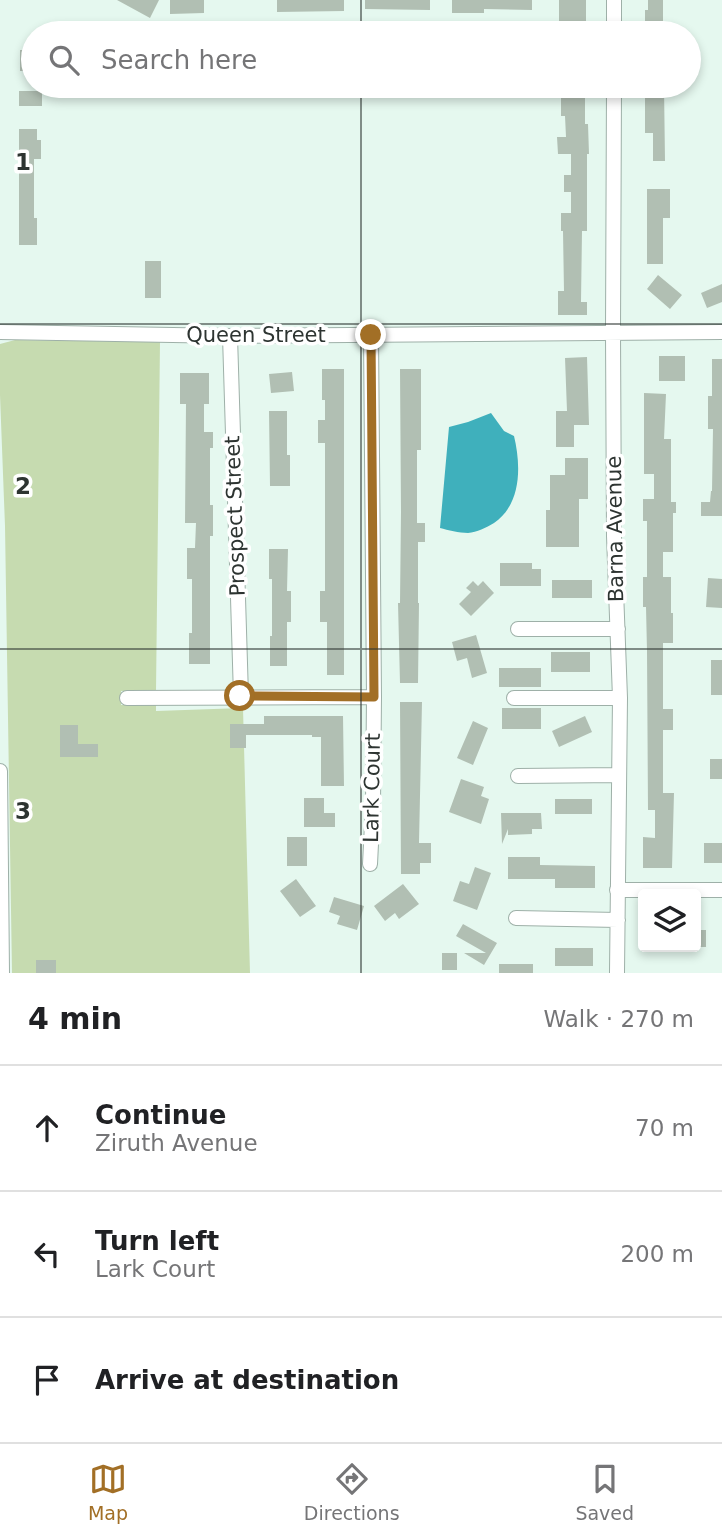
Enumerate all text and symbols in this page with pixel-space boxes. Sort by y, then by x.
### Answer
search box [21,21,701,98]
icon: search [45,41,83,79]
text: Search here [101,45,257,75]
text: 1 [15,149,31,175]
route end [355,319,386,350]
street label: Queen Street [186,323,326,347]
street label: Prospect Street [220,435,250,597]
street label: Barna Avenue [602,456,628,602]
text: 2 [15,473,31,499]
route start [224,680,255,711]
street label: Lark Court [359,733,385,843]
text: 3 [15,798,31,824]
map controls [638,889,701,952]
button: layers [638,889,701,952]
text: 4 min [28,1001,122,1036]
text: Walk · 270 m [543,1006,694,1032]
text: Continue [95,1100,226,1130]
icon: ahead [28,1109,66,1147]
text: 70 m [635,1115,694,1141]
text: Ziruth Avenue [95,1130,258,1156]
text: Turn left [95,1226,219,1256]
icon: left [28,1235,66,1273]
text: 200 m [620,1241,694,1267]
text: Lark Court [95,1256,215,1282]
icon: arrive [28,1361,66,1399]
text: Arrive at destination [95,1365,399,1395]
tab: Map [88,1460,128,1524]
tab: Directions [304,1460,400,1524]
tab: Saved [575,1460,634,1524]

